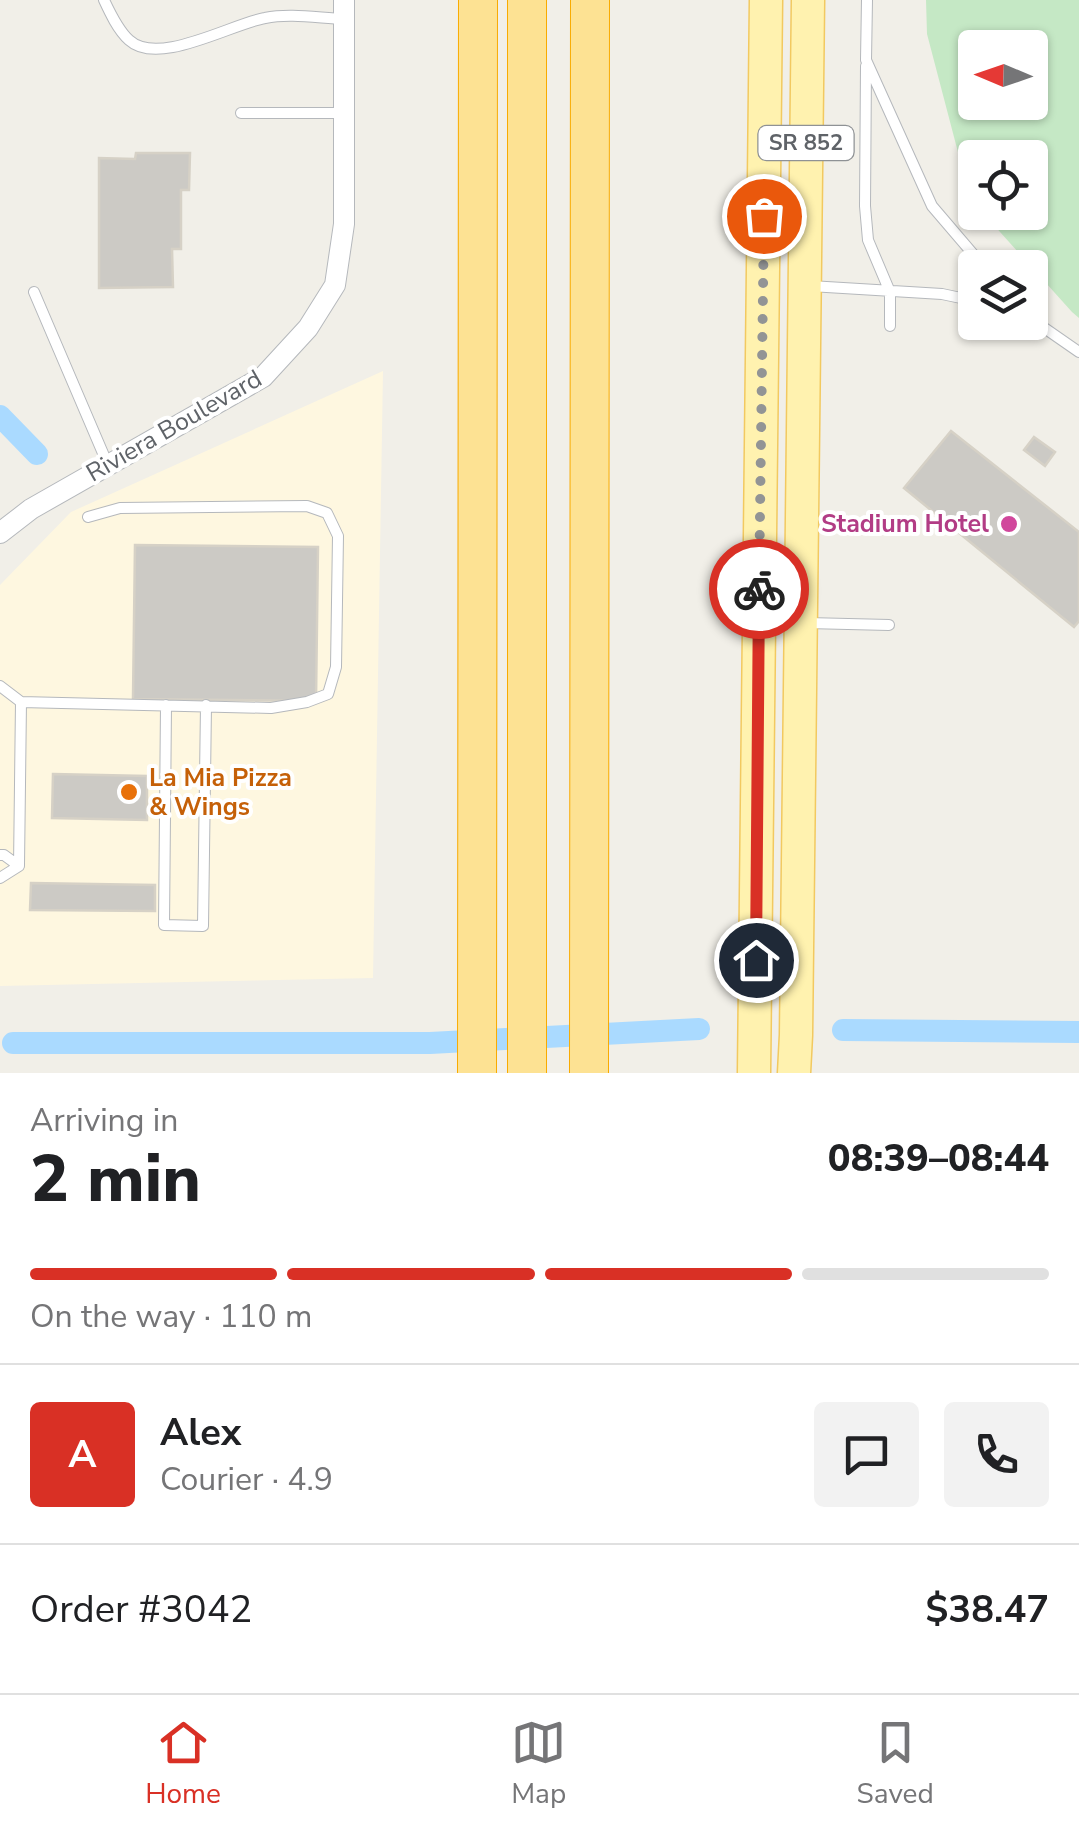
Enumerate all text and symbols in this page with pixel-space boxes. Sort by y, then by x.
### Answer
north arrow [958,30,1048,120]
map controls [958,30,1048,340]
road number: SR 852 [758,126,854,160]
button: locate [958,140,1048,230]
pin [722,174,807,259]
icon: bag [737,189,792,244]
button: layers [958,250,1048,340]
street label: Riviera Boulevard [80,362,268,490]
place label: Stadium Hotel [821,507,989,541]
marker: Stadium Hotel [998,513,1020,535]
courier [709,539,809,639]
icon: bike [732,562,787,617]
place label: La Mia Pizza & Wings [149,761,292,824]
marker: La Mia Pizza & Wings [118,781,140,803]
pin [714,918,799,1003]
icon: home [729,933,784,988]
text: Arriving in [30,1099,178,1142]
text: 08:39–08:44 [828,1133,1049,1184]
text: 2 min [30,1135,201,1224]
text: On the way · 110 m [30,1295,312,1338]
button: chat [814,1402,919,1507]
button: phone [944,1402,1049,1507]
text: Alex [160,1407,241,1458]
text: A [68,1429,97,1480]
text: Courier · 4.9 [160,1458,333,1501]
text: Order #3042 [30,1584,252,1635]
text: $38.47 [926,1584,1049,1635]
tab: Home [145,1715,221,1813]
tab: Map [511,1715,566,1813]
tab: Saved [856,1715,934,1813]

